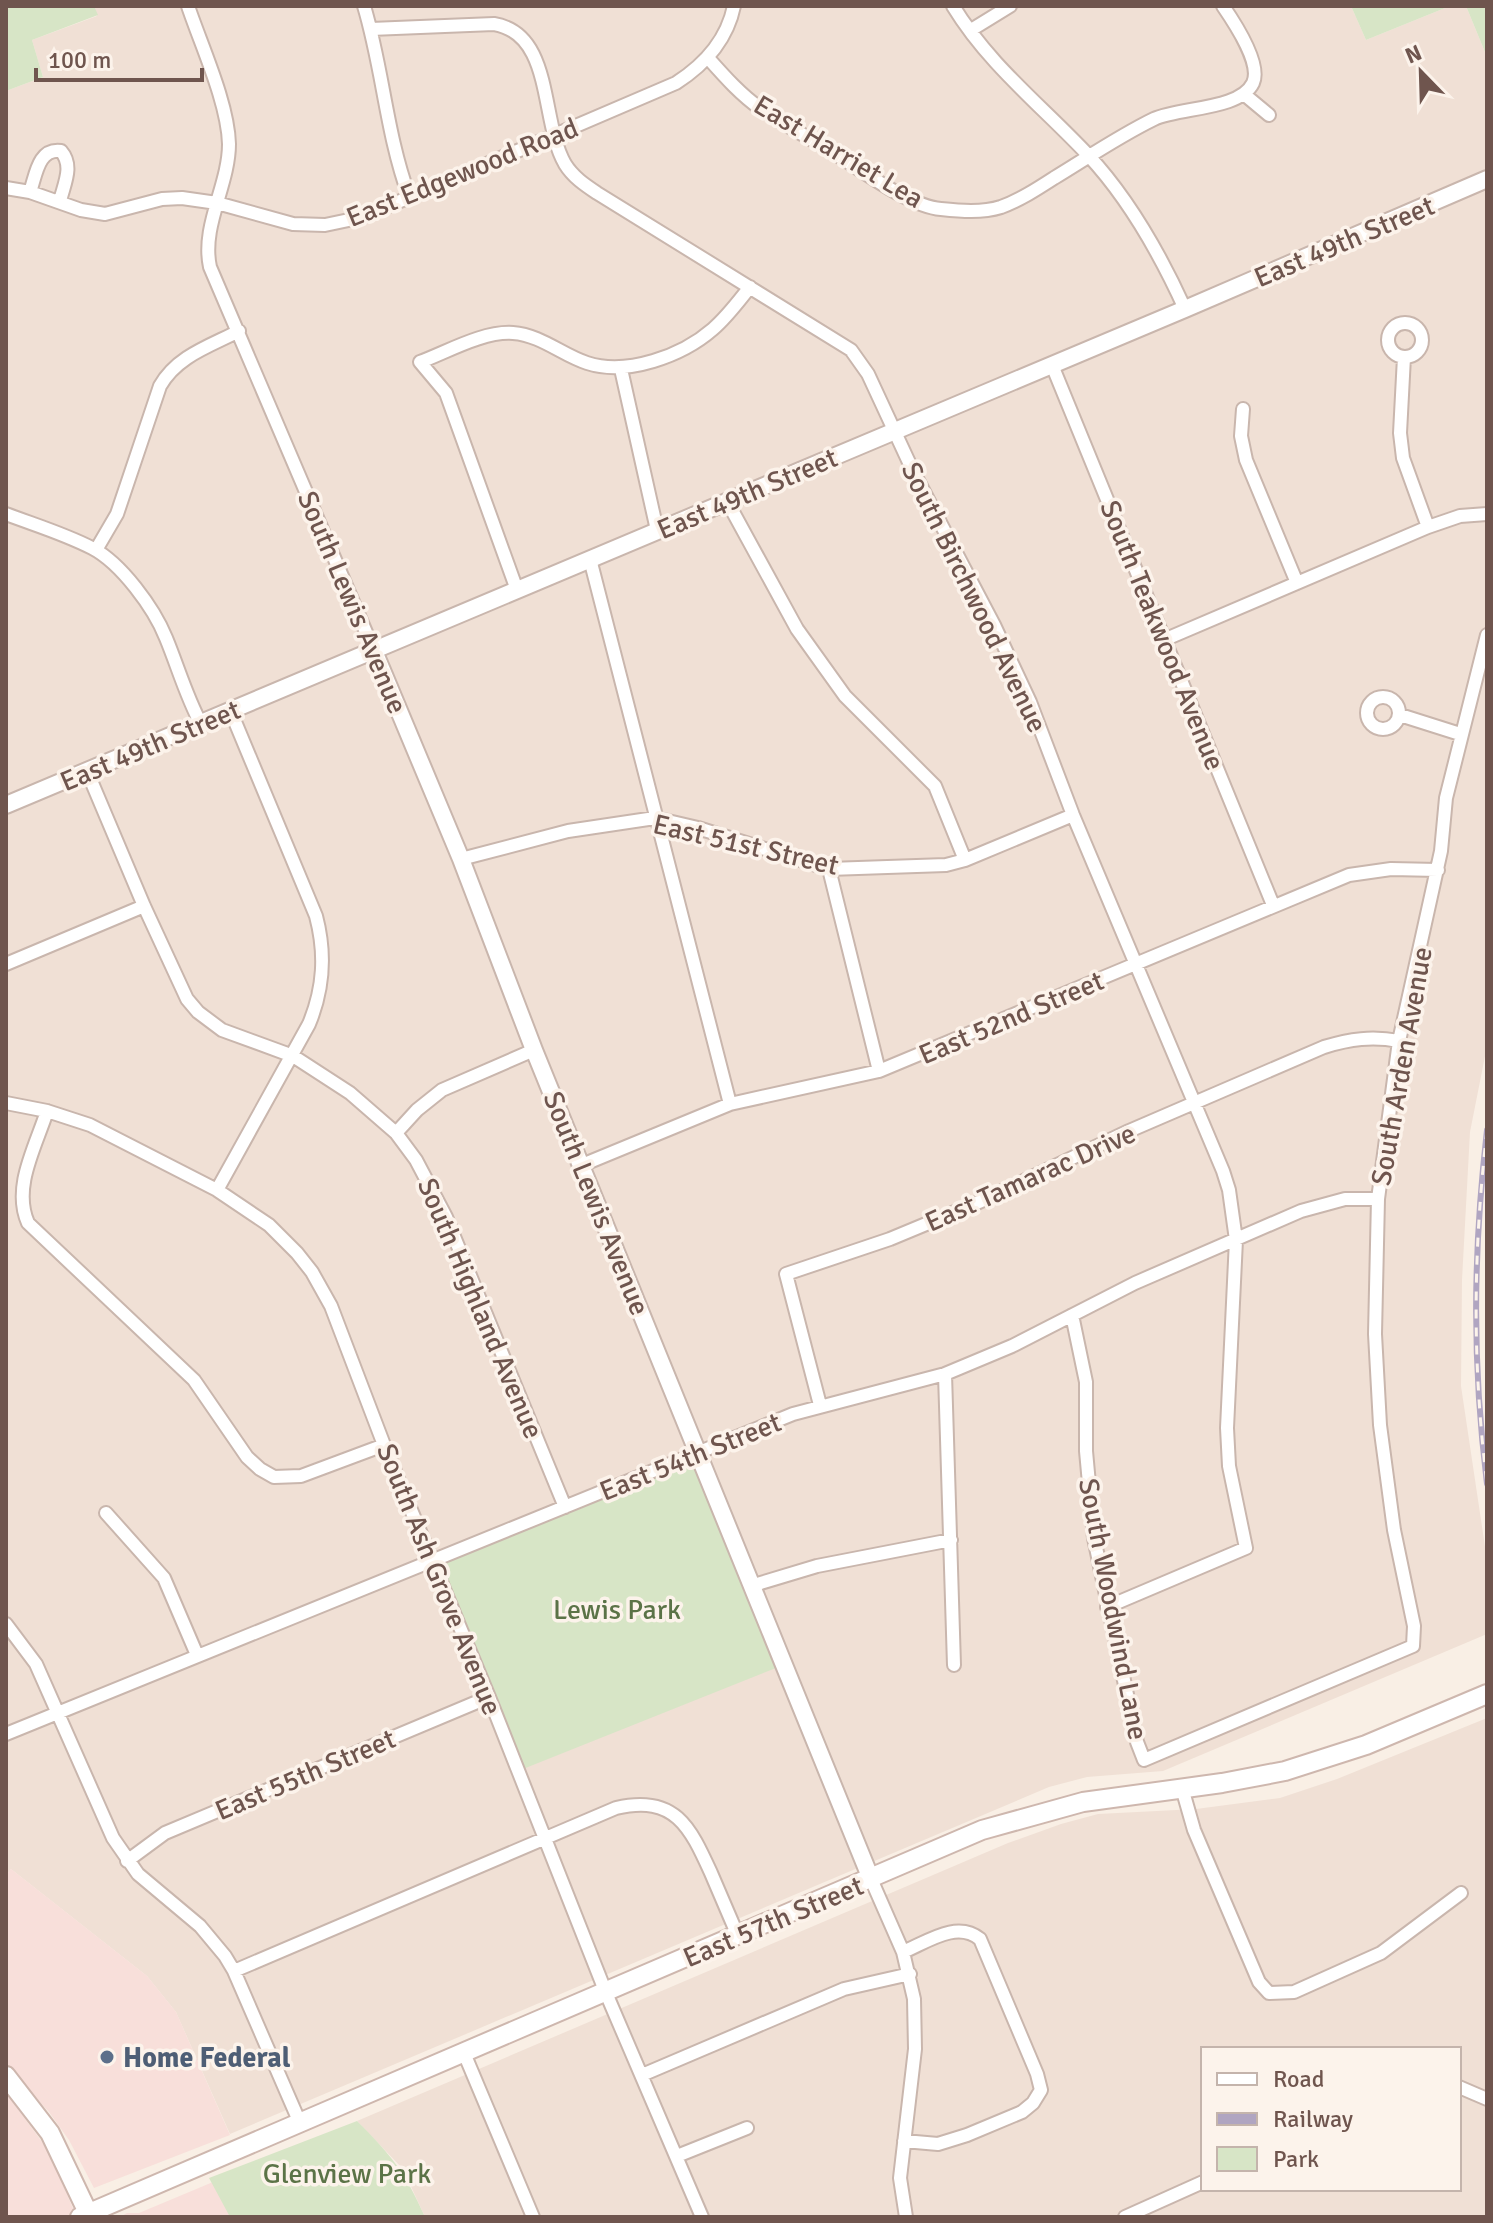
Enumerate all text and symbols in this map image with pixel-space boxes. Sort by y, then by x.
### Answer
scale bar [36,32,202,82]
north arrow [1381,32,1461,112]
text: N [1401,39,1426,69]
text: 100 m [48,45,111,75]
street label: East Harriet Lea [747,88,929,216]
street label: East Edgewood Road [342,111,583,235]
street label: East 49th Street [1249,189,1440,295]
street label: East 49th Street [652,441,843,547]
street label: South Birchwood Avenue [894,457,1054,738]
street label: South Lewis Avenue [290,486,414,719]
street label: South Teakwood Avenue [1092,496,1232,775]
street label: East 49th Street [55,693,246,799]
street label: East 51st Street [650,807,842,883]
street label: South Arden Avenue [1364,944,1440,1188]
street label: East 52nd Street [914,964,1109,1072]
street label: South Lewis Avenue [536,1086,656,1320]
street label: East Tamarac Drive [920,1116,1141,1240]
street label: South Highland Avenue [410,1173,550,1444]
street label: East 54th Street [595,1405,786,1509]
street label: South Ash Grove Avenue [369,1439,509,1720]
street label: South Woodwind Lane [1071,1476,1155,1743]
park label: Lewis Park [553,1593,681,1627]
street label: East 55th Street [210,1722,401,1828]
street label: East 57th Street [678,1869,869,1975]
place label: Home Federal [123,2041,291,2075]
legend [1201,2047,1461,2191]
marker: Home Federal [98,2048,116,2066]
text: Road [1273,2064,1324,2094]
text: Railway [1273,2104,1353,2134]
text: Park [1273,2144,1319,2174]
park label: Glenview Park [263,2157,431,2191]

